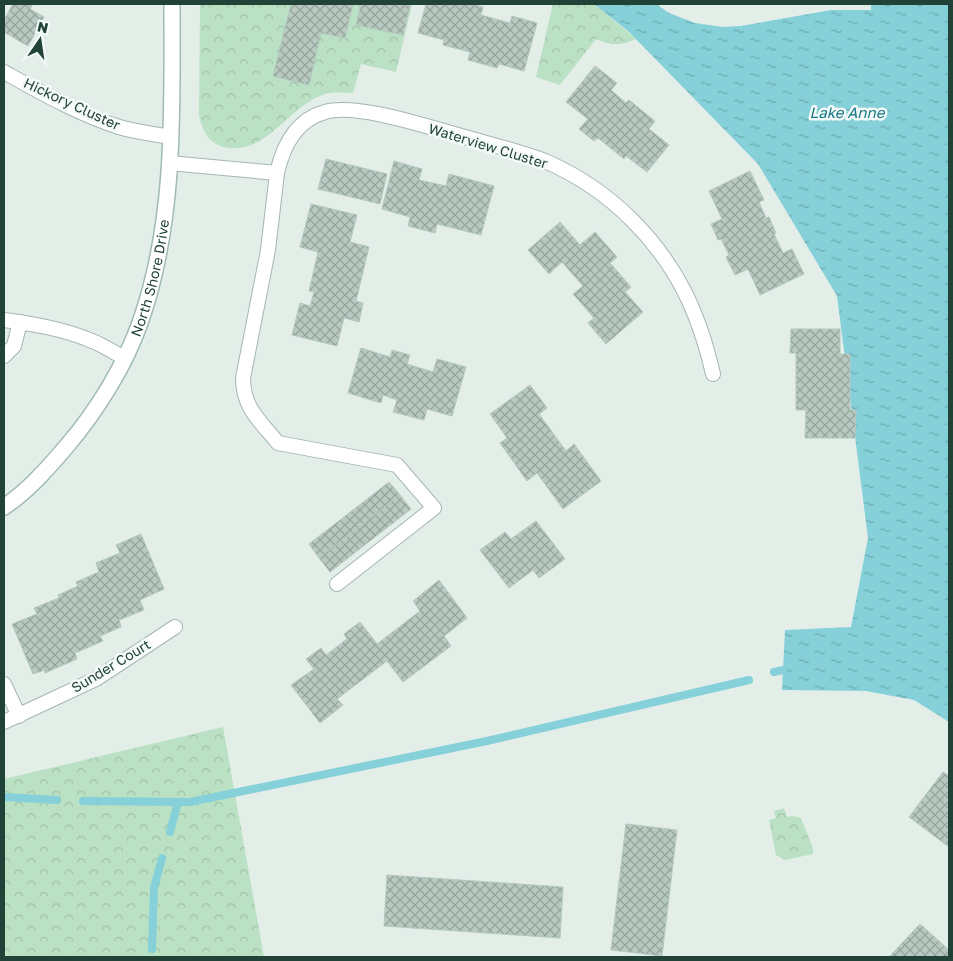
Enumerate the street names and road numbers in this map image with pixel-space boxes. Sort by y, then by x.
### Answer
street label: Hickory Cluster [21,74,124,134]
street label: Waterview Cluster [426,119,550,172]
street label: North Shore Drive [127,218,172,339]
street label: Sunder Court [68,635,153,696]

